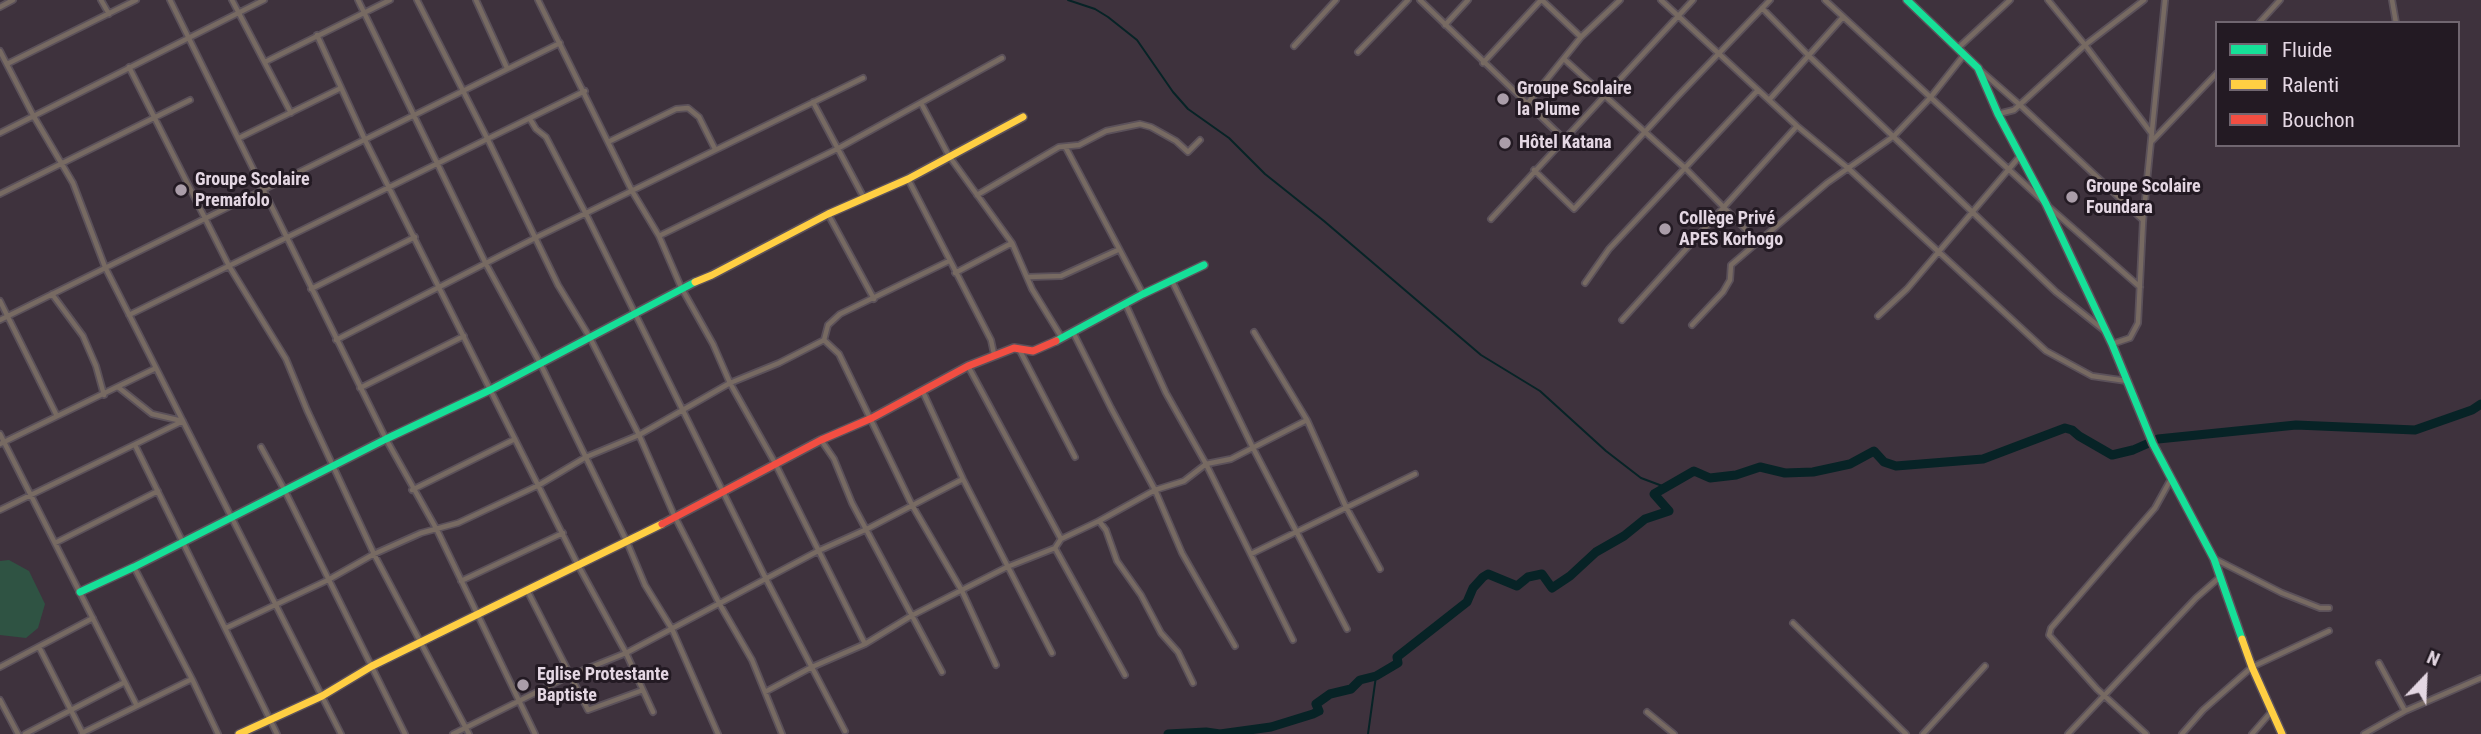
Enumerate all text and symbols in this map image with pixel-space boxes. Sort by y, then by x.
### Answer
legend [2215,21,2460,147]
text: Fluide [2282,38,2332,62]
text: Ralenti [2282,73,2339,97]
place label: Groupe Scolaire la Plume [1517,78,1632,120]
marker: Groupe Scolaire la Plume [1495,91,1511,107]
text: Bouchon [2282,108,2355,132]
place label: Hôtel Katana [1519,132,1612,154]
marker: Hôtel Katana [1497,135,1513,151]
place label: Groupe Scolaire Premafolo [195,169,310,212]
place label: Groupe Scolaire Foundara [2086,176,2201,218]
marker: Groupe Scolaire Premafolo [173,182,189,198]
marker: Groupe Scolaire Foundara [2064,189,2080,205]
place label: Collège Privé APES Korhogo [1679,208,1783,250]
marker: Collège Privé APES Korhogo [1657,221,1673,237]
north arrow [2390,643,2460,713]
text: N [2424,645,2443,671]
place label: Eglise Protestante Baptiste [537,664,669,706]
marker: Eglise Protestante Baptiste [515,677,531,693]

